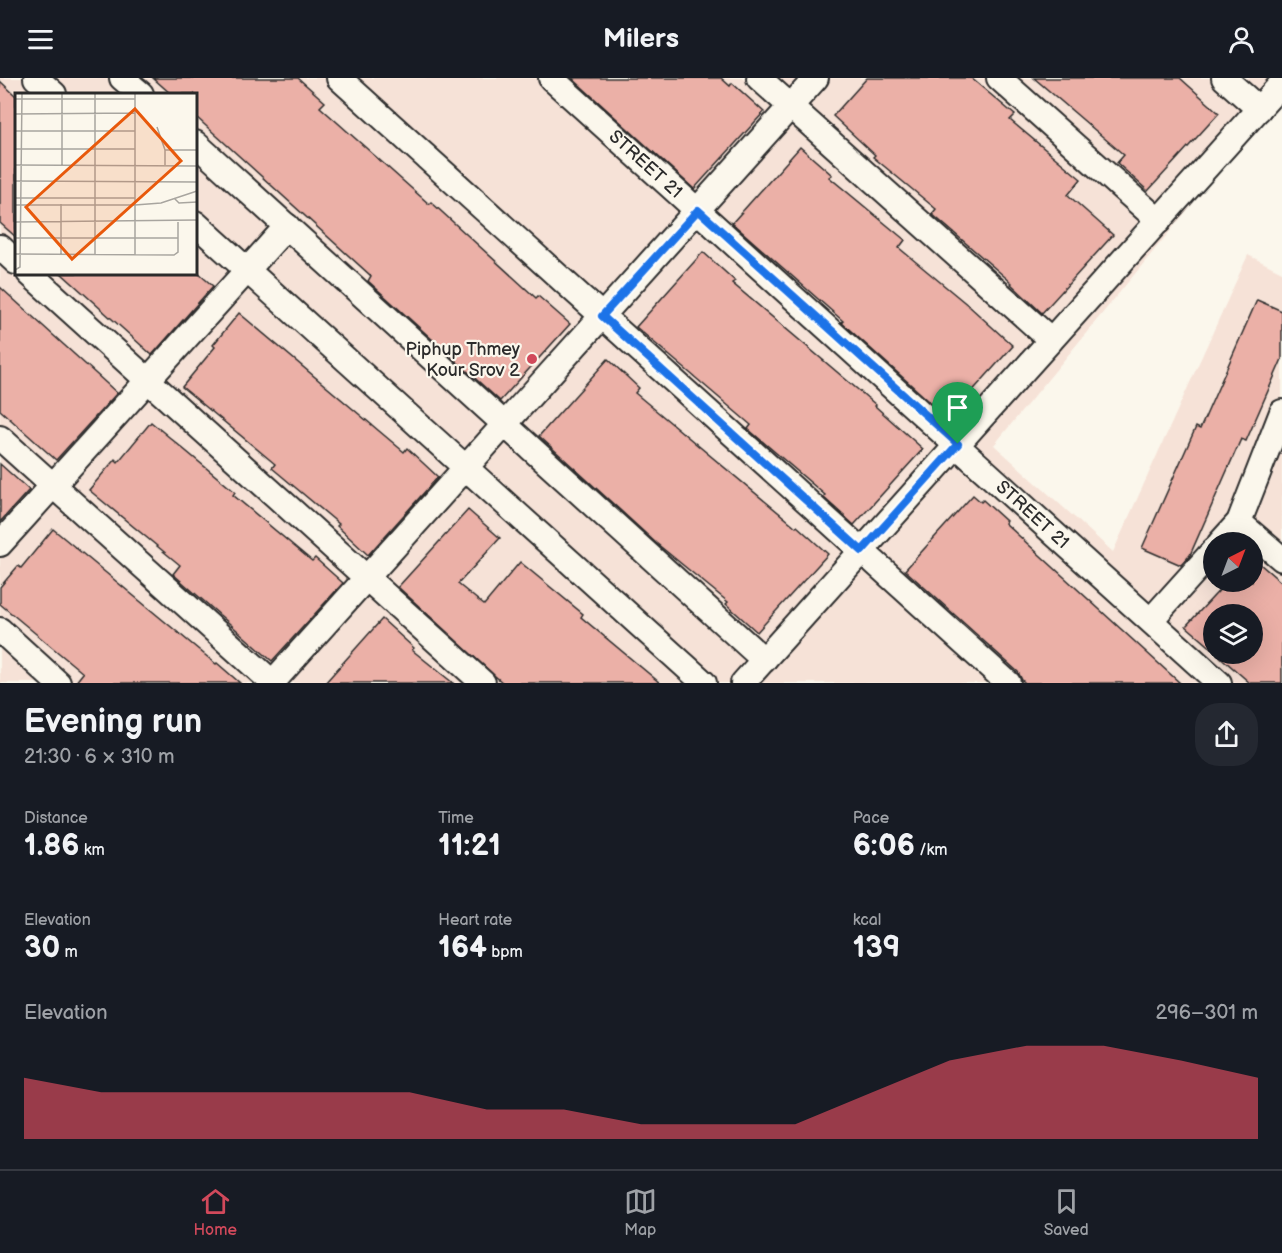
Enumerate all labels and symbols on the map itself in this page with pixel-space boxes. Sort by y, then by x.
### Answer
inset map [15,93,196,274]
street label: STREET 21 [605,126,687,202]
place label: Piphup Thmey Kour Srov 2 [406,339,521,381]
marker: Piphup Thmey Kour Srov 2 [525,352,539,366]
pin [932,382,983,444]
street label: STREET 21 [992,476,1074,553]
north arrow [1203,532,1263,592]

